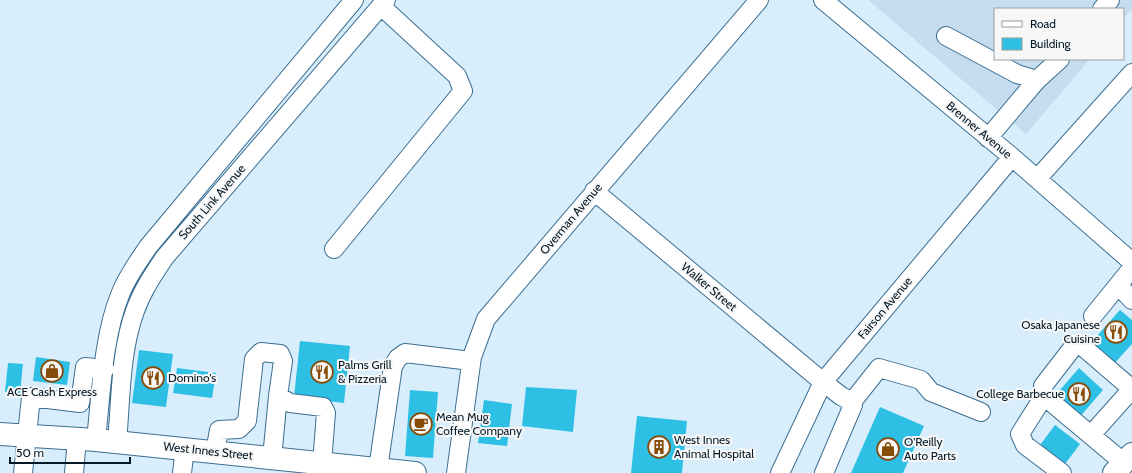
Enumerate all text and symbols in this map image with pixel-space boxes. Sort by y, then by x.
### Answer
legend [994,8,1124,60]
text: Road [1030,16,1056,31]
text: Building [1030,36,1072,51]
street label: Brenner Avenue [943,98,1015,161]
street label: South Link Avenue [175,161,248,242]
street label: Overman Avenue [536,180,605,257]
street label: Walker Street [678,259,740,314]
street label: Fairson Avenue [854,273,915,342]
place label: Osaka Japanese Cuisine [1021,317,1100,346]
restaurant icon: Osaka Japanese Cuisine [1103,319,1129,345]
place label: Palms Grill & Pizzeria [338,357,392,386]
shop icon: ACE Cash Express [39,358,65,384]
restaurant icon: Palms Grill & Pizzeria [309,359,335,385]
restaurant icon: Domino's [140,365,166,391]
place label: Domino's [168,370,216,385]
restaurant icon: College Barbecue [1066,381,1092,407]
place label: ACE Cash Express [7,384,97,399]
place label: College Barbecue [976,386,1064,401]
place label: Mean Mug Coffee Company [436,409,522,438]
cafe icon: Mean Mug Coffee Company [408,411,434,437]
place label: West Innes Animal Hospital [674,432,754,461]
building icon: West Innes Animal Hospital [646,434,672,460]
place label: O'Reilly Auto Parts [904,434,956,463]
shop icon: O'Reilly Auto Parts [875,436,901,462]
street label: West Innes Street [163,438,253,463]
scale bar [10,439,130,465]
text: 50 m [16,445,44,460]

